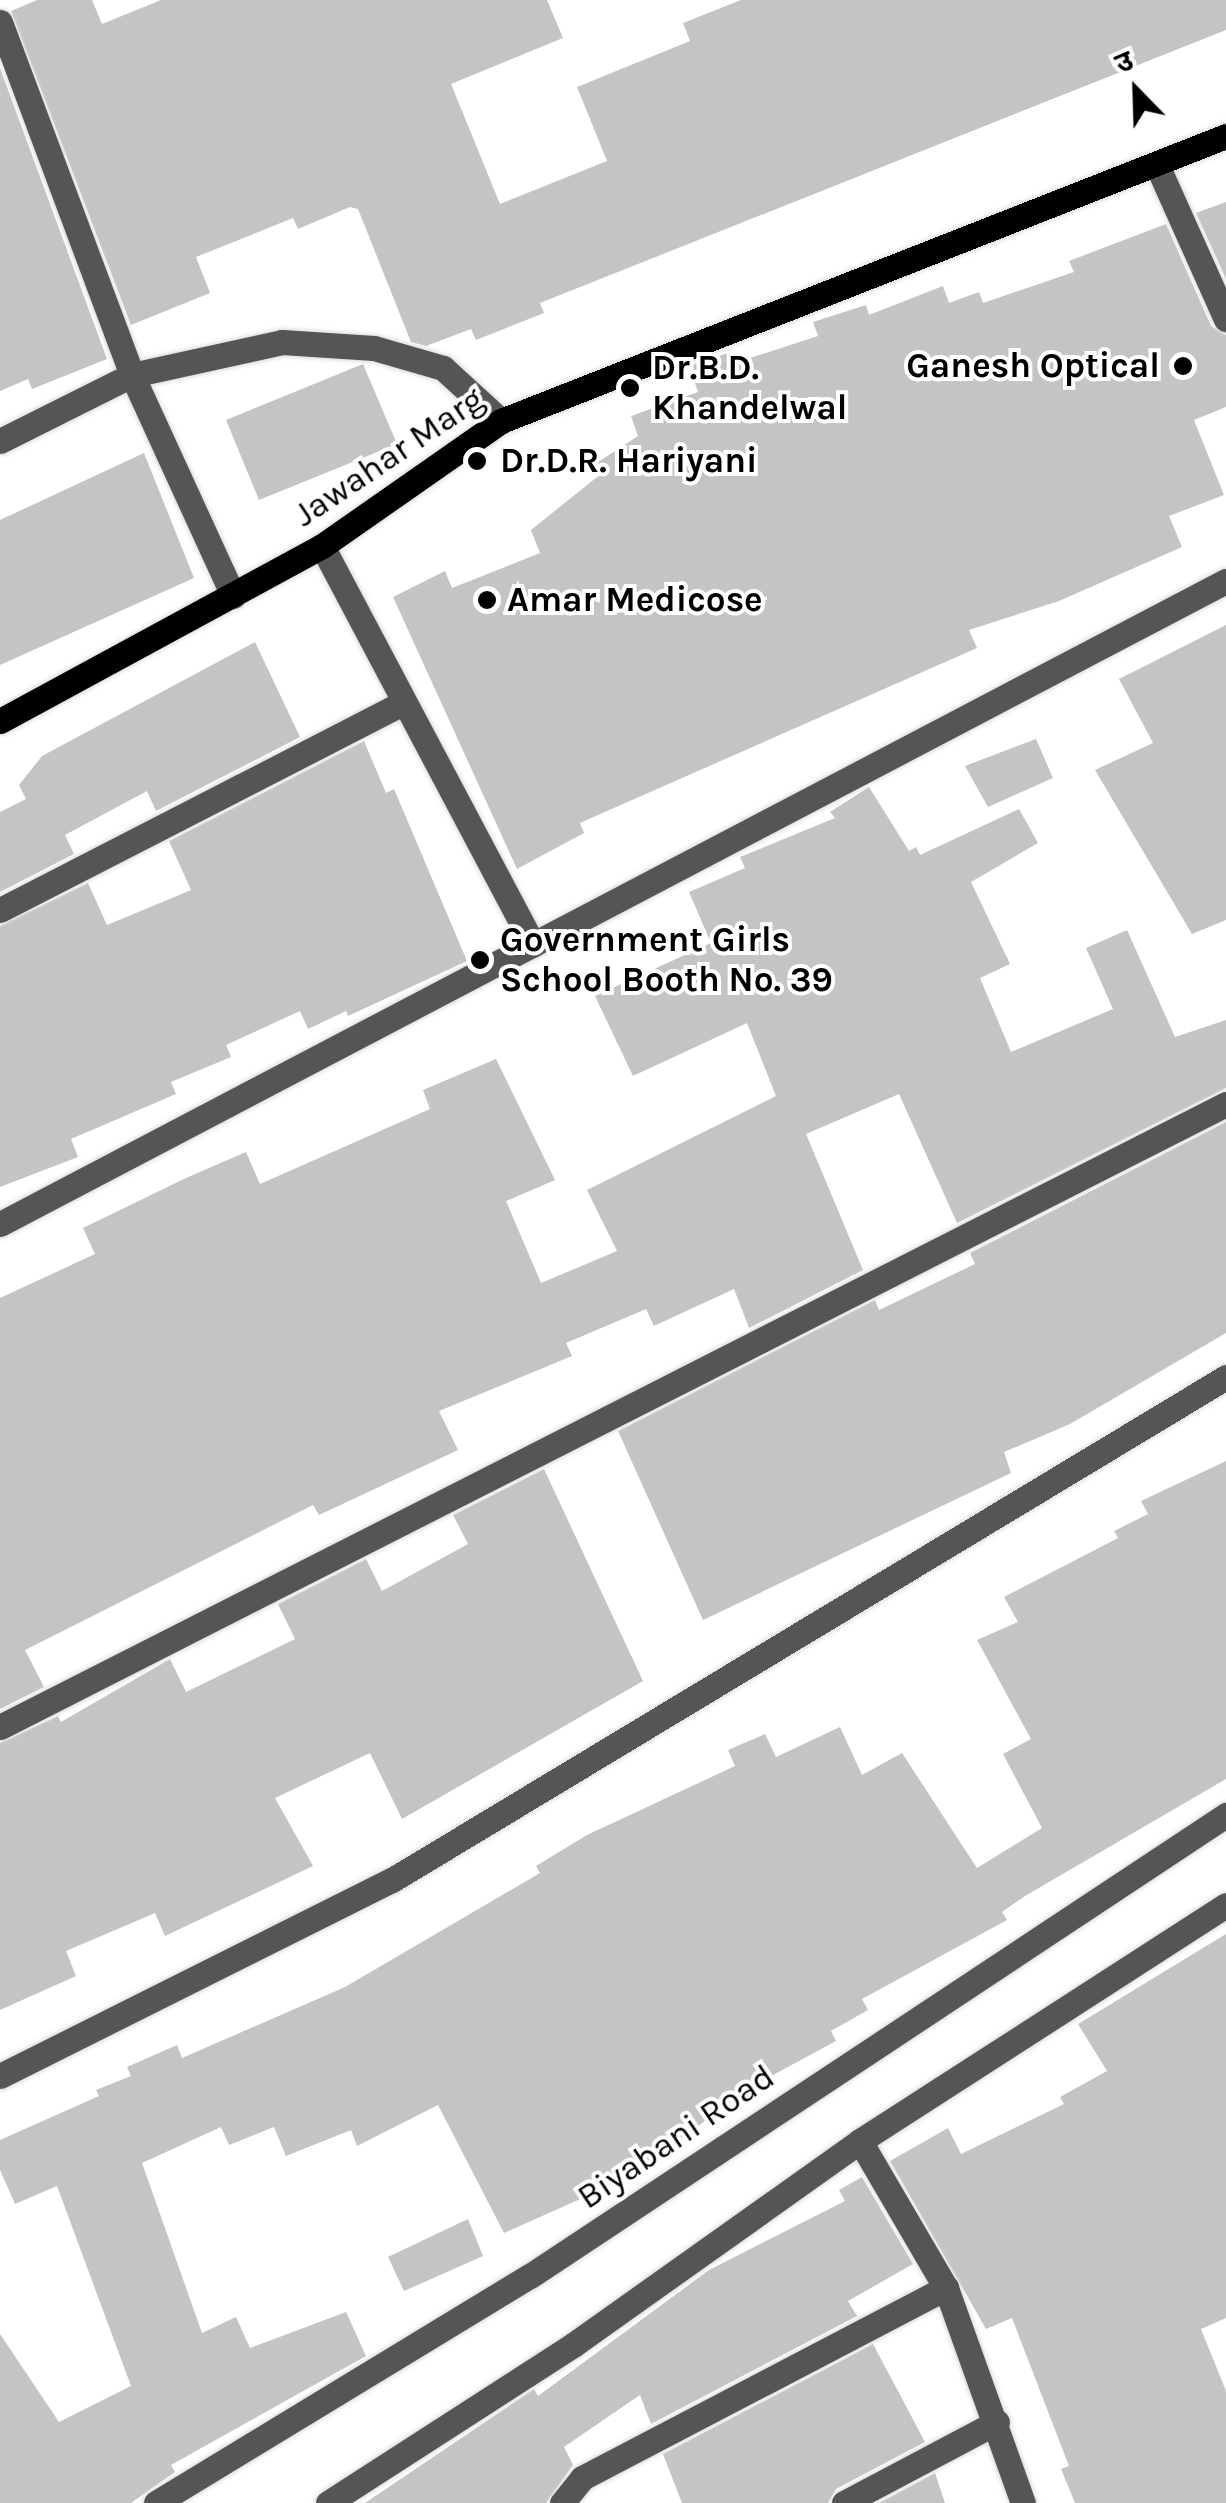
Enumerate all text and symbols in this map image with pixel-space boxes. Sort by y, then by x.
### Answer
north arrow [1086,40,1186,140]
text: उ [1110,44,1138,80]
place label: Ganesh Optical [906,345,1160,387]
place label: Dr.B.D. Khandelwal [652,347,847,429]
marker: Ganesh Optical [1170,353,1196,379]
marker: Dr.B.D. Khandelwal [617,375,643,401]
street label: Jawahar Marg [286,378,492,536]
place label: Dr.D.R. Hariyani [500,440,758,482]
marker: Dr.D.R. Hariyani [464,448,490,474]
place label: Amar Medicose [507,579,763,621]
marker: Amar Medicose [476,589,498,611]
place label: Government Girls School Booth No. 39 [500,919,833,1001]
marker: Government Girls School Booth No. 39 [469,949,491,971]
street label: Biyabani Road [570,2056,782,2218]

